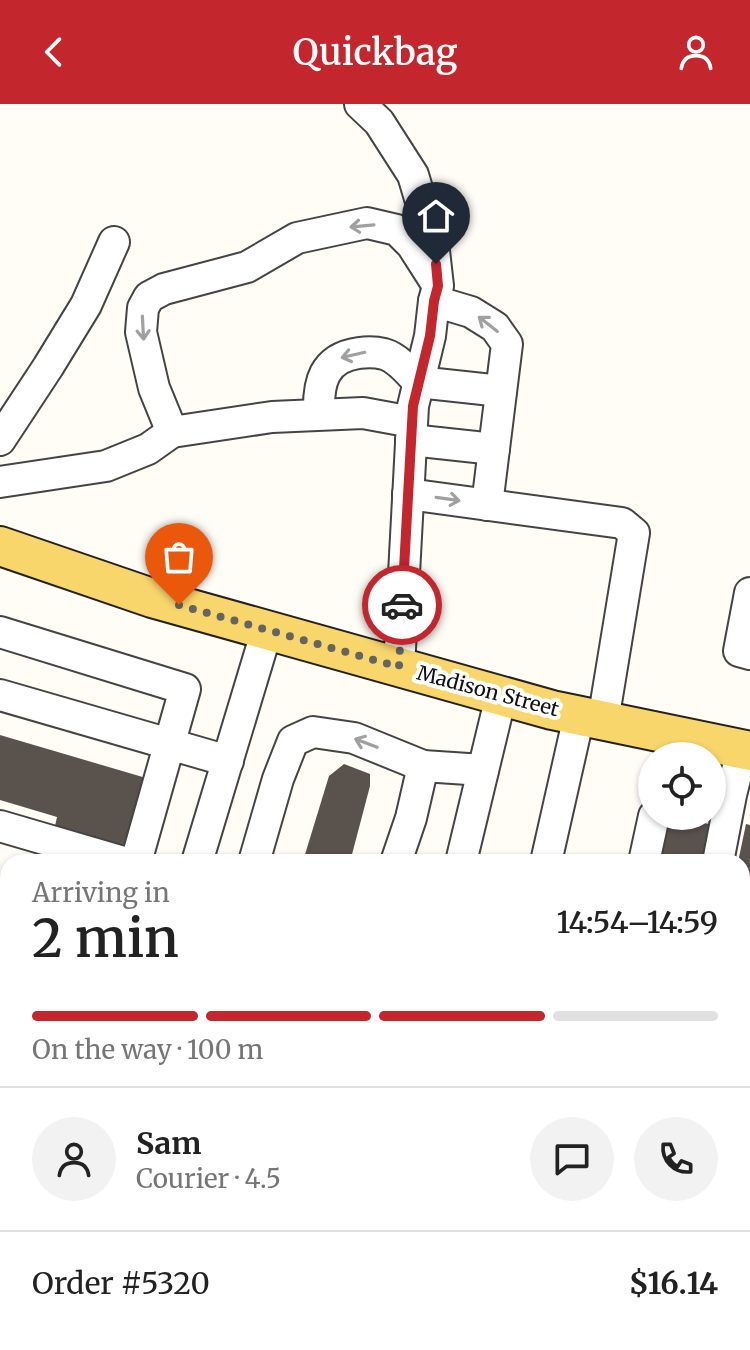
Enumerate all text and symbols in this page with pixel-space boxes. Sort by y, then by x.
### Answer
icon: back [32,30,76,74]
text: Quickbag [292,30,458,75]
icon: person [674,30,718,74]
pin [402,182,470,264]
icon: home [414,194,458,238]
one-way arrow [349,219,376,234]
one-way arrow [136,314,151,341]
one-way arrow [478,316,499,333]
one-way arrow [340,349,366,364]
one-way arrow [435,492,460,507]
pin [145,523,213,605]
icon: bag [157,535,201,579]
courier [362,565,442,645]
icon: car [380,583,424,627]
street label: Madison Street [414,660,562,722]
one-way arrow [354,735,379,749]
map controls [638,742,726,830]
button: locate [638,742,726,830]
text: Arriving in [32,876,170,909]
text: 14:54–14:59 [556,903,718,941]
text: 2 min [32,906,179,971]
text: On the way · 100 m [32,1033,263,1066]
button: person [32,1117,116,1201]
button: chat [530,1117,614,1201]
button: phone [634,1117,718,1201]
text: Sam [136,1124,201,1162]
text: Courier · 4.5 [136,1162,281,1195]
text: Order #5320 [32,1264,210,1302]
text: $16.14 [629,1264,718,1302]

